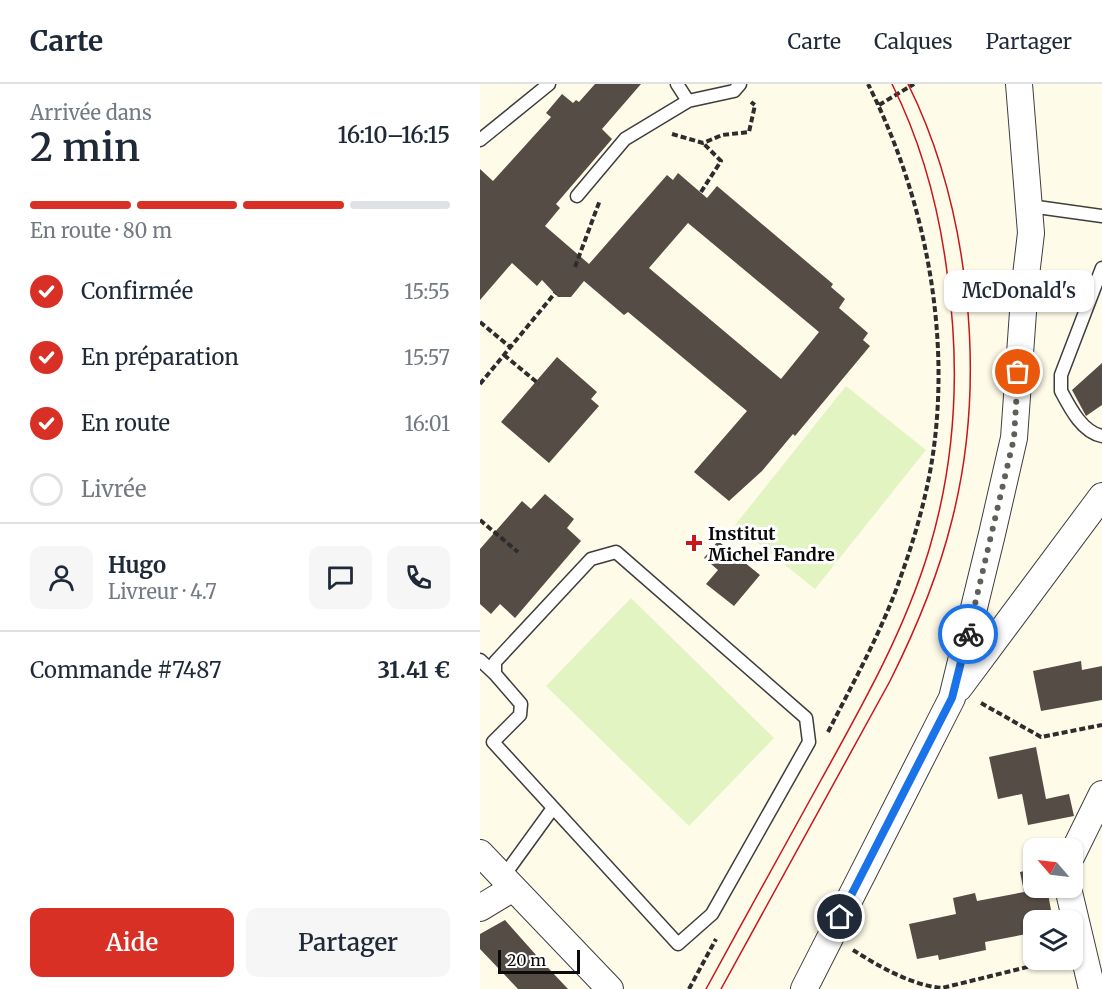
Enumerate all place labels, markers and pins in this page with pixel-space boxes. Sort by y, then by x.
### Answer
callout: McDonald's [943,270,1093,312]
pin [992,346,1043,397]
place label: Institut Michel Fandre [708,522,835,566]
marker: Institut Michel Fandre [685,534,703,552]
pin [814,891,865,942]

